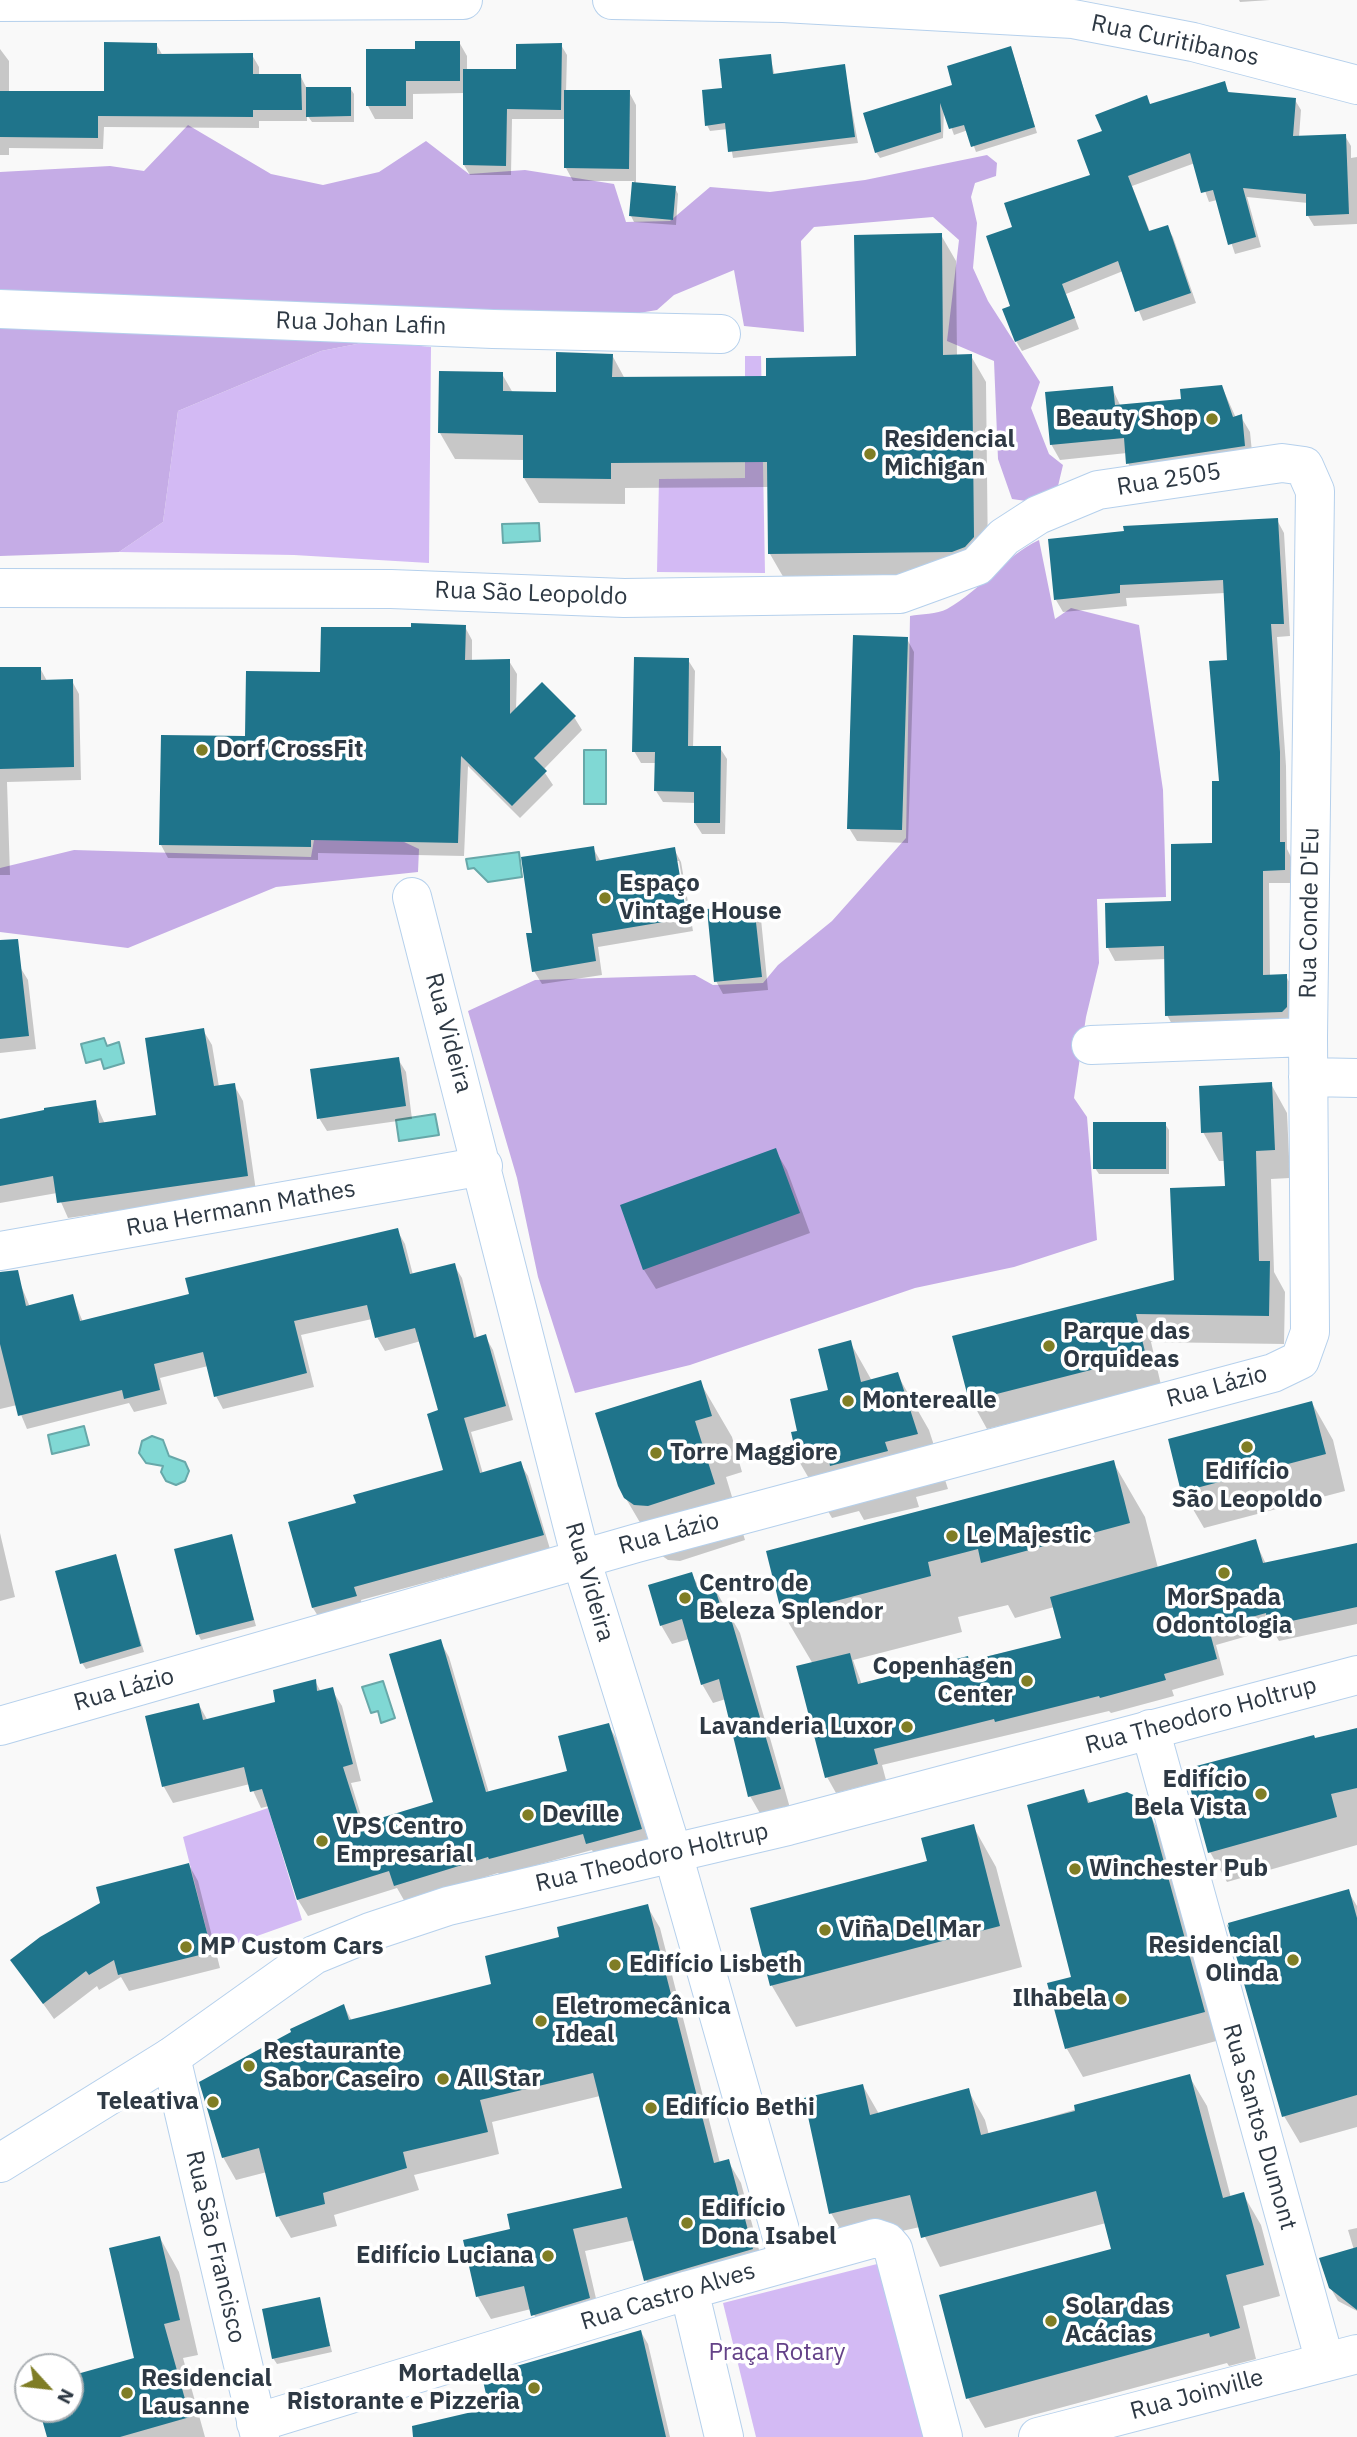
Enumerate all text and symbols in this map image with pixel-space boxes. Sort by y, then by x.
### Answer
street label: Rua Curitibanos [1089,9,1261,73]
street label: Rua Johan Lafin [275,307,447,341]
place label: Beauty Shop [1055,405,1198,433]
marker: Beauty Shop [1204,411,1220,427]
place label: Residencial Michigan [884,426,1015,482]
marker: Residencial Michigan [862,446,878,462]
street label: Rua 2505 [1115,458,1223,502]
street label: Rua São Leopoldo [434,576,628,612]
place label: Dorf CrossFit [216,736,363,764]
marker: Dorf CrossFit [194,742,210,758]
street label: Rua Conde D'Eu [1294,827,1326,999]
place label: Espaço Vintage House [619,870,782,926]
marker: Espaço Vintage House [597,890,613,906]
street label: Rua Videira [418,970,478,1096]
street label: Rua Hermann Mathes [124,1175,358,1243]
place label: Parque das Orquideas [1063,1318,1190,1374]
marker: Parque das Orquideas [1041,1338,1057,1354]
street label: Rua Lázio [1164,1360,1270,1414]
place label: Monterealle [862,1387,997,1415]
marker: Monterealle [840,1393,856,1409]
place label: Torre Maggiore [670,1439,838,1467]
marker: Edifício São Leopoldo [1239,1439,1255,1455]
marker: Torre Maggiore [648,1445,664,1461]
place label: Edifício São Leopoldo [1172,1458,1322,1514]
street label: Rua Lázio [616,1507,722,1561]
street label: Rua Videira [558,1519,620,1645]
place label: Le Majestic [966,1522,1092,1550]
marker: Le Majestic [944,1528,960,1544]
marker: MorSpada Odontologia [1216,1565,1232,1581]
place label: Centro de Beleza Splendor [699,1570,883,1626]
place label: MorSpada Odontologia [1156,1584,1292,1640]
marker: Centro de Beleza Splendor [677,1590,693,1606]
place label: Copenhagen Center [873,1653,1013,1709]
street label: Rua Lázio [71,1662,177,1718]
street label: Rua Theodoro Holtrup [1082,1671,1320,1761]
marker: Copenhagen Center [1019,1673,1035,1689]
place label: Lavanderia Luxor [699,1713,893,1741]
marker: Lavanderia Luxor [899,1719,915,1735]
place label: Edifício Bela Vista [1134,1766,1247,1822]
marker: Edifício Bela Vista [1253,1786,1269,1802]
place label: Deville [542,1801,620,1829]
marker: Deville [520,1807,536,1823]
place label: VPS Centro Empresarial [336,1813,473,1869]
street label: Rua Theodoro Holtrup [533,1817,771,1899]
marker: VPS Centro Empresarial [314,1833,330,1849]
place label: Winchester Pub [1089,1855,1268,1883]
marker: Winchester Pub [1067,1861,1083,1877]
place label: Viña Del Mar [839,1916,981,1944]
marker: Viña Del Mar [817,1922,833,1938]
place label: Residencial Olinda [1148,1932,1279,1988]
place label: MP Custom Cars [200,1933,384,1961]
marker: MP Custom Cars [178,1939,194,1955]
place label: Edifício Lisbeth [629,1951,802,1979]
marker: Residencial Olinda [1285,1952,1301,1968]
marker: Edifício Lisbeth [607,1957,623,1973]
place label: Ilhabela [1012,1985,1107,2013]
marker: Ilhabela [1113,1991,1129,2007]
place label: Eletromecânica Ideal [555,1993,731,2049]
marker: Eletromecânica Ideal [533,2013,549,2029]
street label: Rua Santos Dumont [1216,2021,1302,2233]
place label: Restaurante Sabor Caseiro [263,2038,420,2094]
marker: Restaurante Sabor Caseiro [241,2058,257,2074]
place label: All Star [457,2065,541,2093]
marker: All Star [435,2071,451,2087]
place label: Teleativa [96,2088,199,2116]
marker: Teleativa [205,2094,221,2110]
place label: Edifício Bethi [665,2094,815,2122]
marker: Edifício Bethi [643,2100,659,2116]
street label: Rua São Francisco [179,2148,251,2346]
place label: Edifício Dona Isabel [701,2195,836,2251]
marker: Edifício Dona Isabel [679,2215,695,2231]
place label: Edifício Luciana [356,2242,534,2270]
marker: Edifício Luciana [540,2248,556,2264]
street label: Rua Castro Alves [577,2257,759,2337]
place label: Solar das Acácias [1065,2293,1170,2349]
marker: Solar das Acácias [1043,2313,1059,2329]
park label: Praça Rotary [708,2339,846,2367]
north arrow [14,2353,84,2423]
place label: Mortadella Ristorante e Pizzeria [287,2360,520,2416]
street label: Rua Joinville [1127,2363,1267,2427]
place label: Residencial Lausanne [141,2365,272,2421]
marker: Mortadella Ristorante e Pizzeria [526,2380,542,2396]
text: N [52,2385,80,2408]
marker: Residencial Lausanne [119,2385,135,2401]

